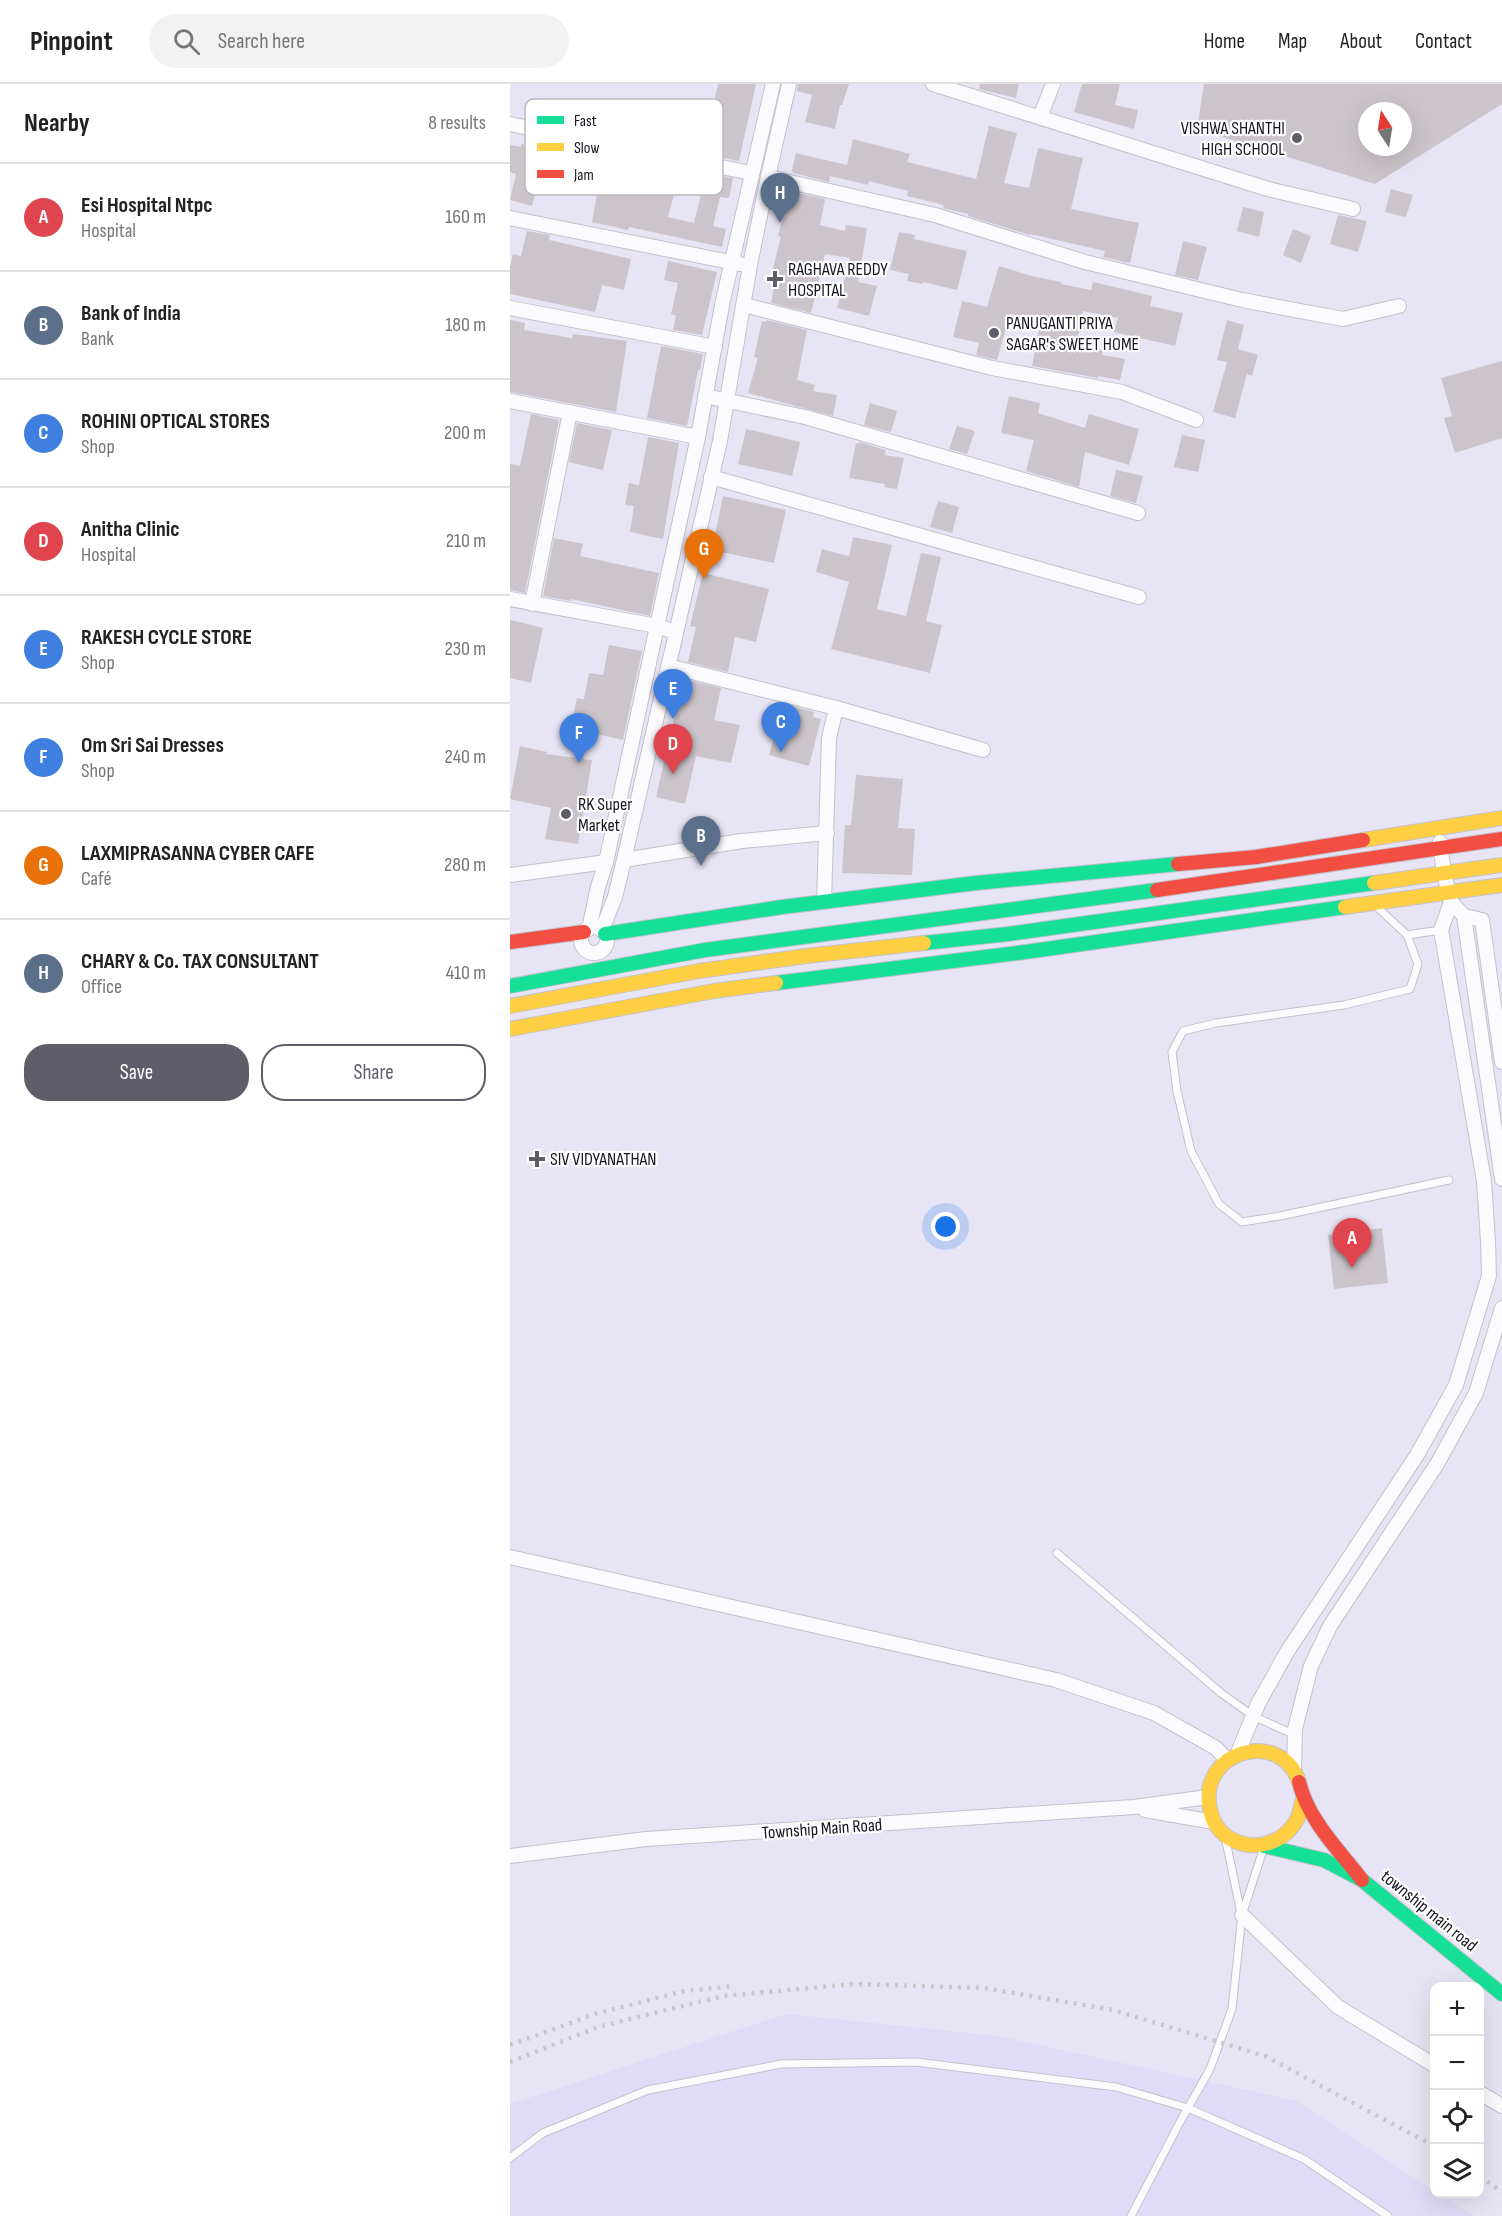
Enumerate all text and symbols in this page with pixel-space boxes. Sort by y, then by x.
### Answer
search box [149,14,569,68]
text: Pinpoint [30,25,113,58]
icon: search [170,25,203,58]
text: Search here [218,28,305,55]
text: Home [1204,29,1245,54]
text: Map [1278,29,1307,54]
text: About [1340,29,1382,54]
text: Contact [1415,29,1472,54]
legend [525,99,723,195]
north arrow [1358,102,1412,156]
text: Nearby [24,108,90,139]
text: 8 results [428,111,486,135]
text: Fast [574,112,597,131]
place label: VISHWA SHANTHI HIGH SCHOOL [1181,118,1285,160]
marker: VISHWA SHANTHI HIGH SCHOOL [1290,131,1304,145]
text: Slow [574,139,599,158]
text: Jam [573,166,594,185]
pin: H [760,174,800,223]
text: Esi Hospital Ntpc [81,192,213,219]
text: A [39,205,48,229]
text: 160 m [445,205,486,229]
text: Hospital [81,219,136,243]
place label: RAGHAVA REDDY HOSPITAL [788,259,888,301]
marker: RAGHAVA REDDY HOSPITAL [766,270,784,288]
text: Bank of India [81,300,181,327]
text: B [39,313,48,337]
text: 180 m [445,313,486,337]
place label: PANUGANTI PRIYA SAGAR's SWEET HOME [1006,313,1139,355]
marker: PANUGANTI PRIYA SAGAR's SWEET HOME [987,326,1001,340]
text: Bank [81,327,114,351]
text: ROHINI OPTICAL STORES [81,408,270,435]
text: C [38,421,49,445]
text: 200 m [444,421,486,445]
text: Shop [81,435,115,459]
text: Anitha Clinic [81,516,180,543]
text: D [38,529,49,553]
text: 210 m [446,529,486,553]
pin: G [684,530,724,579]
text: Hospital [81,543,136,567]
text: RAKESH CYCLE STORE [81,624,252,651]
text: E [39,637,48,661]
text: 230 m [444,637,486,661]
text: Shop [81,651,115,675]
pin: E [654,670,692,719]
pin: C [762,702,800,752]
pin: F [560,714,598,763]
pin: D [654,724,692,774]
text: Om Sri Sai Dresses [81,732,224,759]
text: F [39,745,48,769]
text: 240 m [445,745,486,769]
text: Shop [81,759,115,783]
place label: RK Super Market [578,794,632,836]
marker: RK Super Market [559,807,573,821]
pin: B [682,816,720,866]
text: LAXMIPRASANNA CYBER CAFE [81,840,315,867]
text: G [38,853,49,877]
text: 280 m [444,853,486,877]
text: Café [81,867,111,891]
text: CHARY & Co. TAX CONSULTANT [81,948,319,975]
text: H [38,961,49,985]
text: 410 m [446,961,486,985]
text: Office [81,975,122,999]
button: Save [24,1044,249,1101]
button: Share [261,1044,486,1101]
place label: SIV VIDYANATHAN [550,1149,656,1170]
marker: SIV VIDYANATHAN [528,1150,546,1168]
your location [931,1212,960,1241]
pin: A [1332,1218,1372,1268]
street label: Township Main Road [761,1814,883,1844]
street label: township main road [1377,1866,1481,1956]
map controls [1430,1982,1484,2198]
button: + [1430,1982,1484,2036]
button: − [1430,2036,1484,2090]
button: locate [1430,2090,1484,2144]
button: layers [1430,2144,1484,2198]

